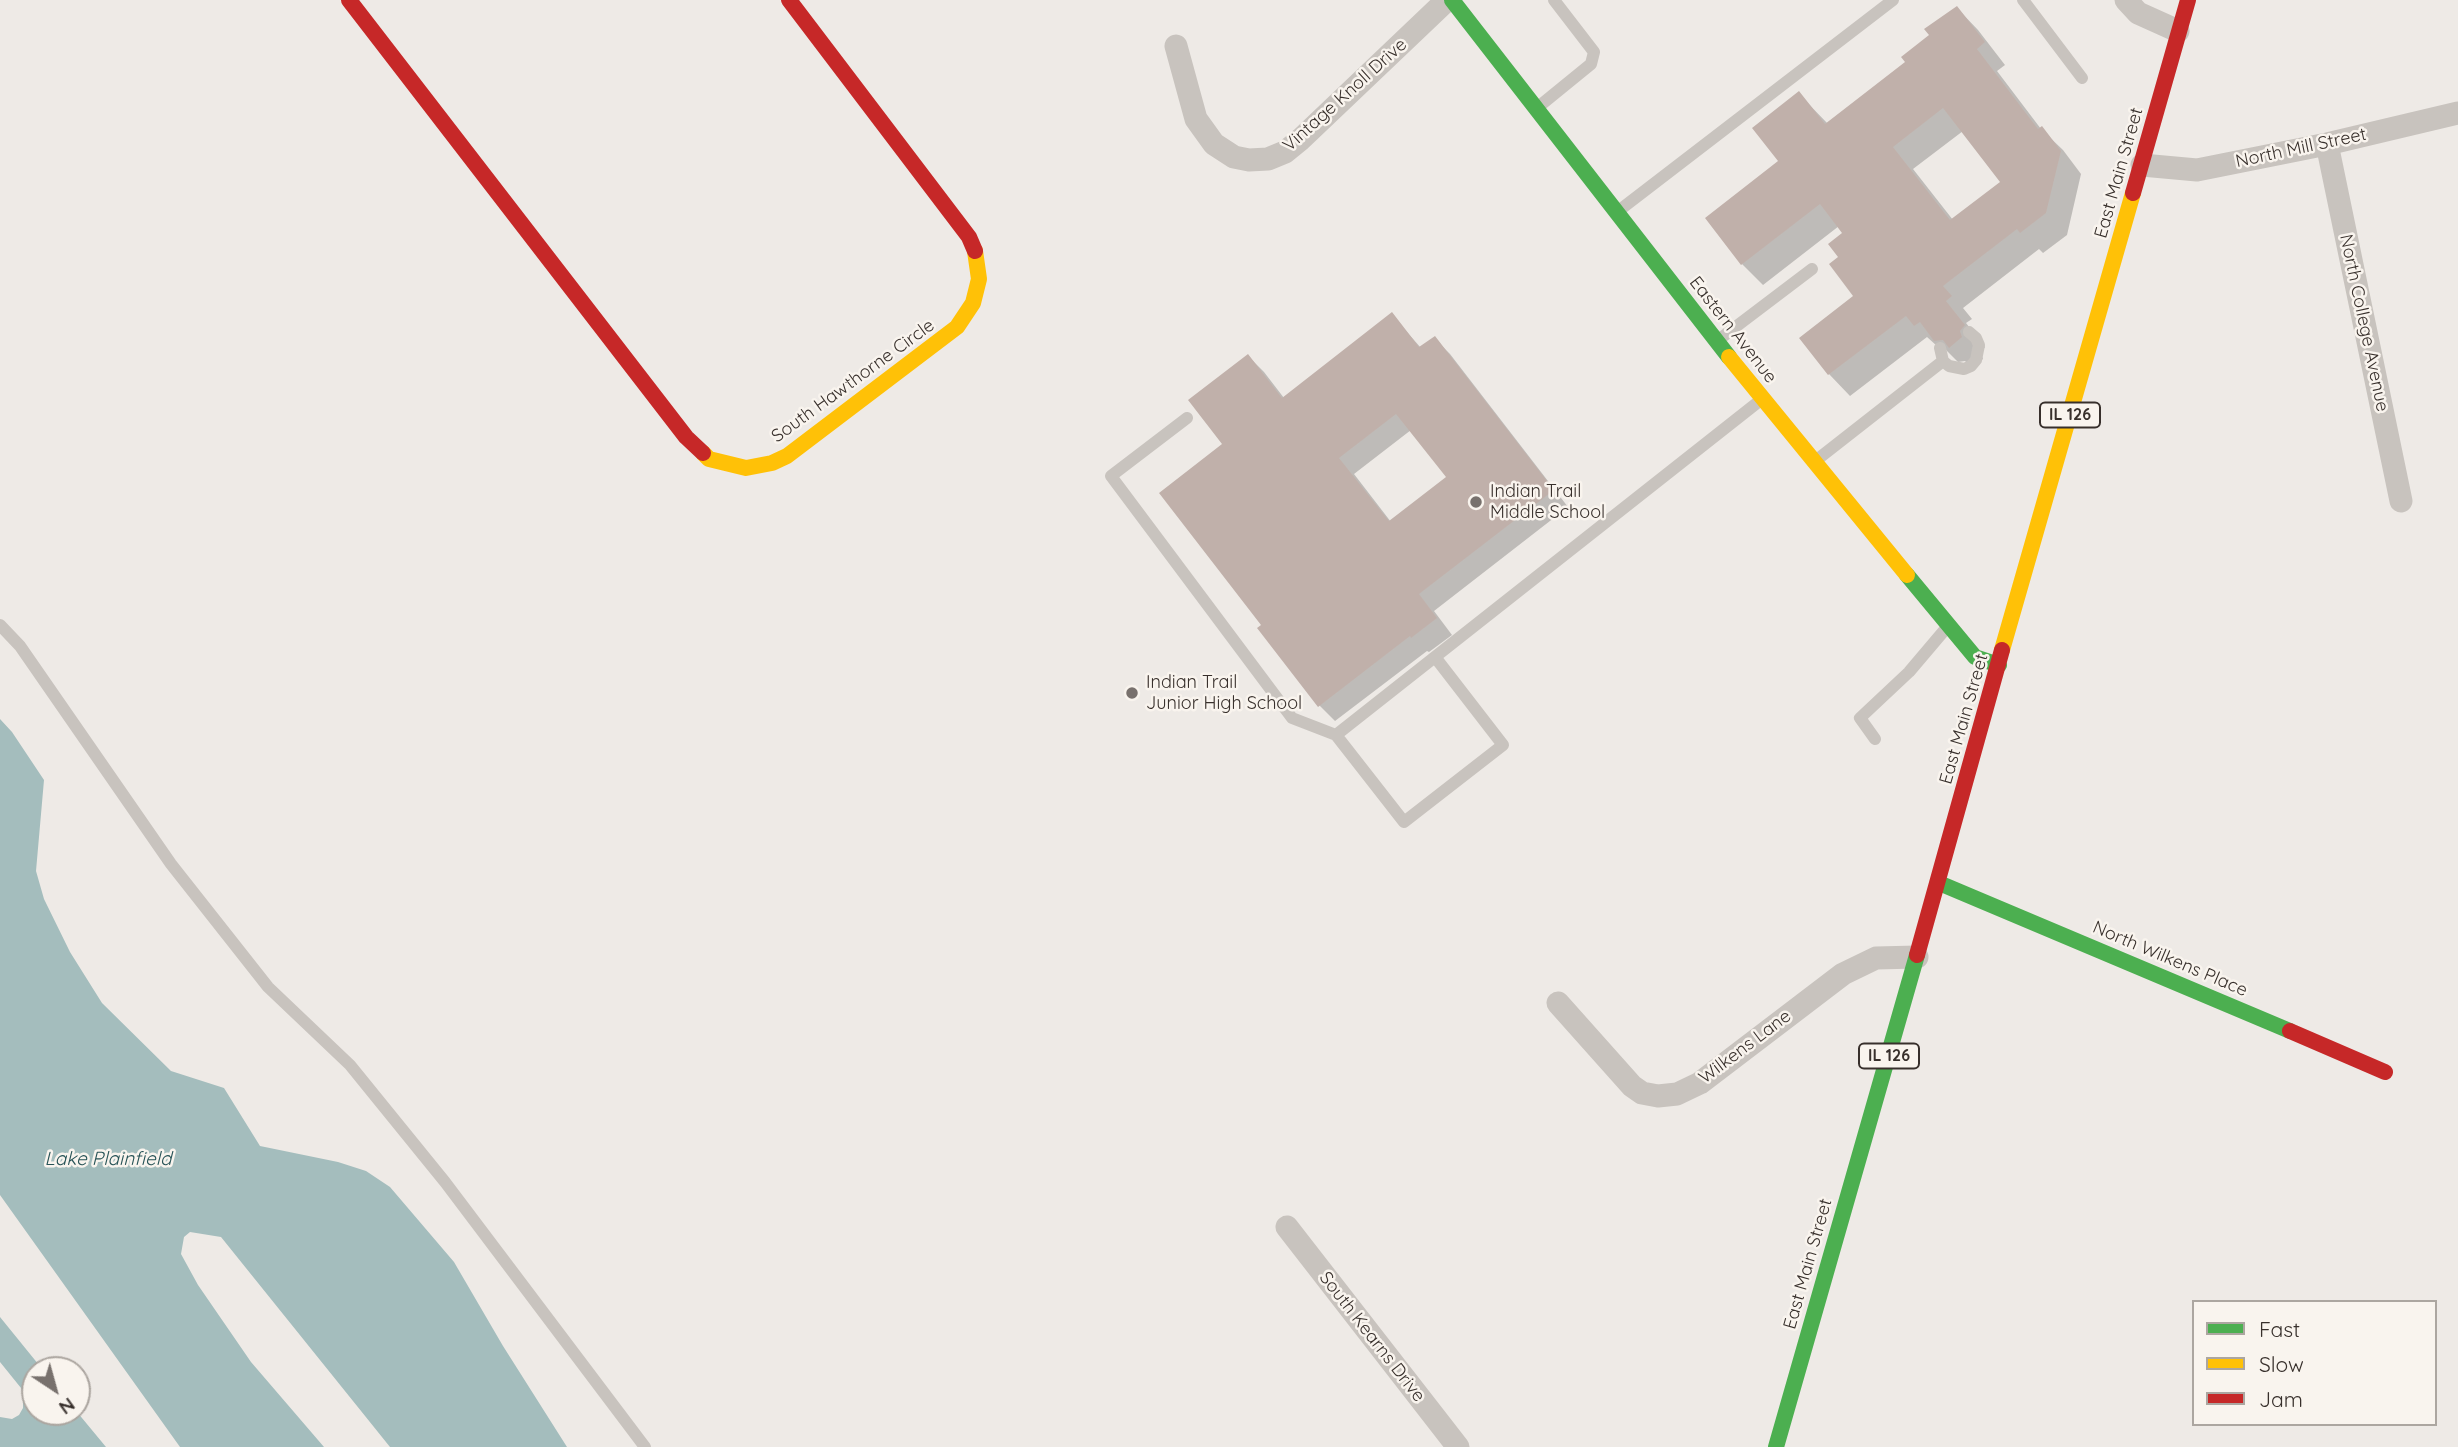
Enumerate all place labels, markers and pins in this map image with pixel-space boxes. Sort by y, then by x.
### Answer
place label: Indian Trail Middle School [1490,481,1605,524]
marker: Indian Trail Middle School [1468,494,1484,510]
place label: Indian Trail Junior High School [1146,672,1302,714]
marker: Indian Trail Junior High School [1124,685,1140,701]

